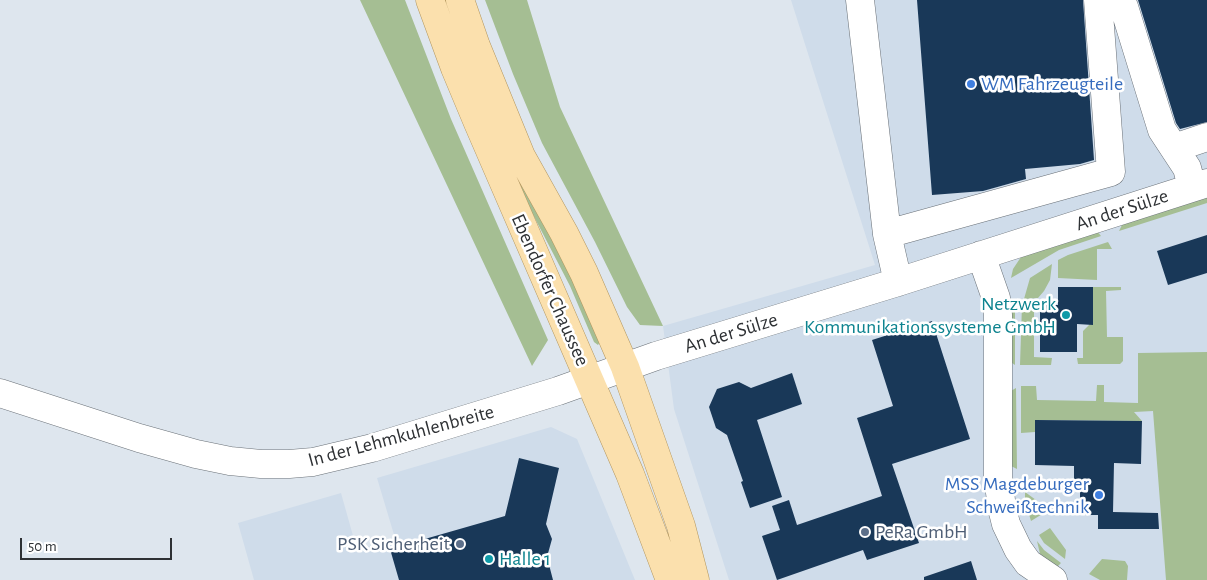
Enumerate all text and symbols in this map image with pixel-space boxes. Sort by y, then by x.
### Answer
place label: WM Fahrzeugteile [981,72,1123,96]
marker: WM Fahrzeugteile [965,78,977,90]
street label: An der Sülze [1073,184,1171,236]
street label: Ebendorfer Chaussee [506,210,594,370]
place label: Netzwerk Kommunikationssysteme GmbH [804,292,1056,339]
street label: An der Sülze [682,307,780,359]
marker: Netzwerk Kommunikationssysteme GmbH [1060,309,1072,321]
street label: In der Lehmkuhlenbreite [305,400,497,472]
place label: MSS Magdeburger Schweißtechnik [945,472,1089,519]
marker: MSS Magdeburger Schweißtechnik [1093,489,1105,501]
place label: PeRa GmbH [875,520,968,544]
marker: PeRa GmbH [859,526,871,538]
scale bar [22,528,175,560]
place label: PSK Sicherheit [337,532,450,556]
marker: PSK Sicherheit [454,538,466,550]
text: 50 m [28,539,57,554]
place label: Halle 1 [499,547,551,571]
marker: Halle 1 [483,553,495,565]

